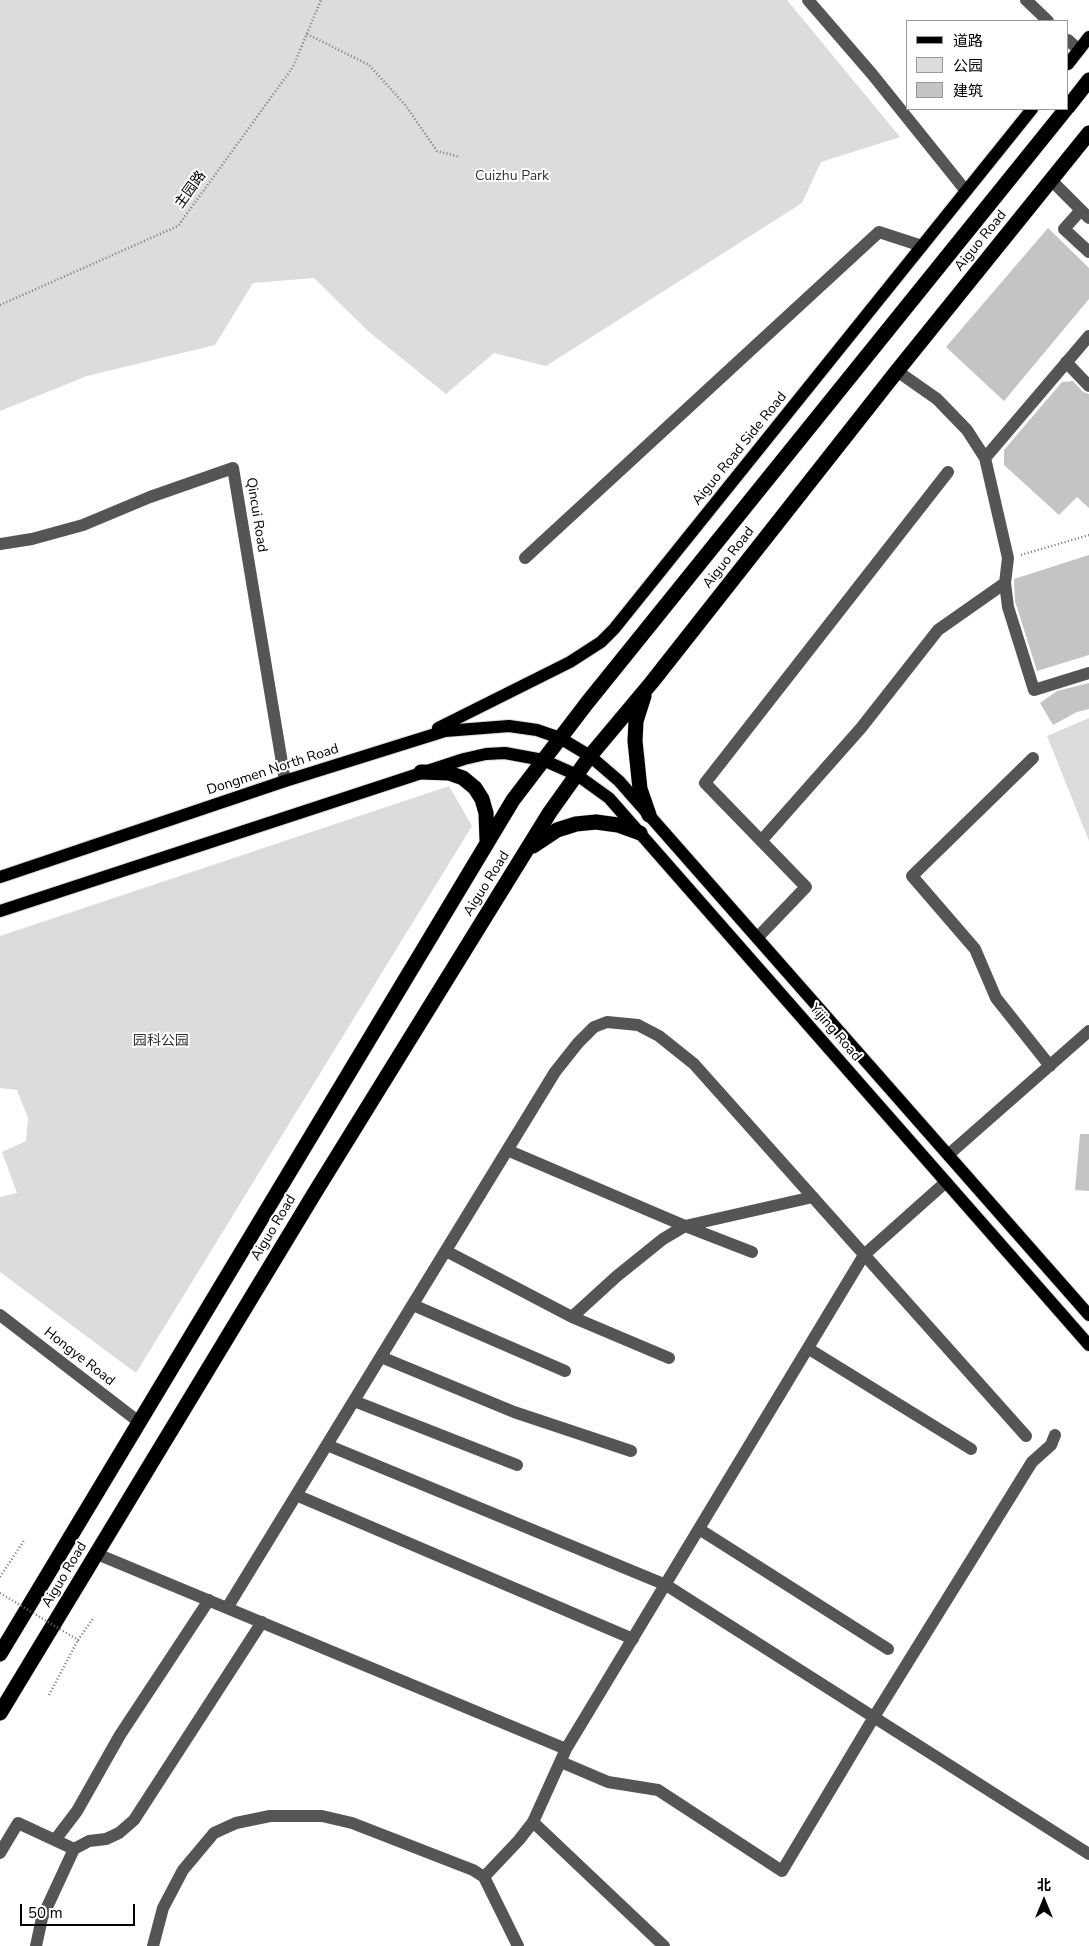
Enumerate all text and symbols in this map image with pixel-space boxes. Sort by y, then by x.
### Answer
legend [906,20,1069,110]
text: 道路 [953,31,983,51]
text: 公园 [953,56,983,76]
text: 建筑 [953,81,983,101]
street label: 主园路 [172,168,210,212]
park label: Cuizhu Park [475,169,549,185]
street label: Aiguo Road [951,207,1011,275]
street label: Aiguo Road Side Road [689,389,791,509]
street label: Qincui Road [242,476,270,554]
street label: Aiguo Road [700,524,758,592]
street label: Dongmen North Road [205,741,341,799]
street label: Aiguo Road [460,848,514,920]
street label: Yijing Road [806,1001,864,1065]
park label: 园科公园 [133,1034,189,1050]
street label: Aiguo Road [248,1192,300,1264]
street label: Hongye Road [40,1324,118,1390]
street label: Aiguo Road [39,1539,91,1611]
north arrow [1019,1876,1069,1926]
text: 北 [1037,1876,1051,1895]
scale bar [22,1894,138,1926]
text: 50 m [28,1903,63,1923]

